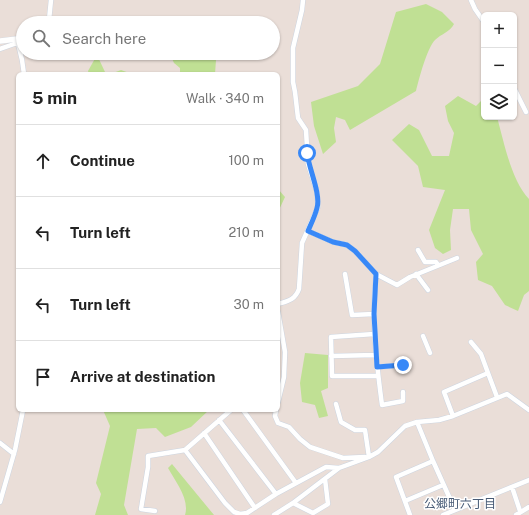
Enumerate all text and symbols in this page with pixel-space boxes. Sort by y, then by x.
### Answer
map controls [481,12,517,120]
button: + [481,12,517,48]
search box [16,16,280,60]
icon: search [30,27,52,49]
text: Search here [62,30,146,47]
button: − [481,48,517,84]
button: layers [481,84,517,120]
text: 5 min [32,88,77,108]
text: Walk · 340 m [186,91,264,106]
route start [298,144,316,162]
icon: ahead [32,150,54,172]
text: Continue [70,152,135,169]
text: 100 m [228,153,264,168]
icon: left [32,222,54,244]
text: Turn left [70,224,131,241]
text: 210 m [229,225,264,240]
icon: left [32,294,54,316]
text: Turn left [70,296,131,313]
text: 30 m [234,297,264,312]
route end [394,356,412,374]
icon: arrive [32,366,54,388]
text: Arrive at destination [70,368,215,385]
district label: 公郷町六丁目 [424,497,496,511]

